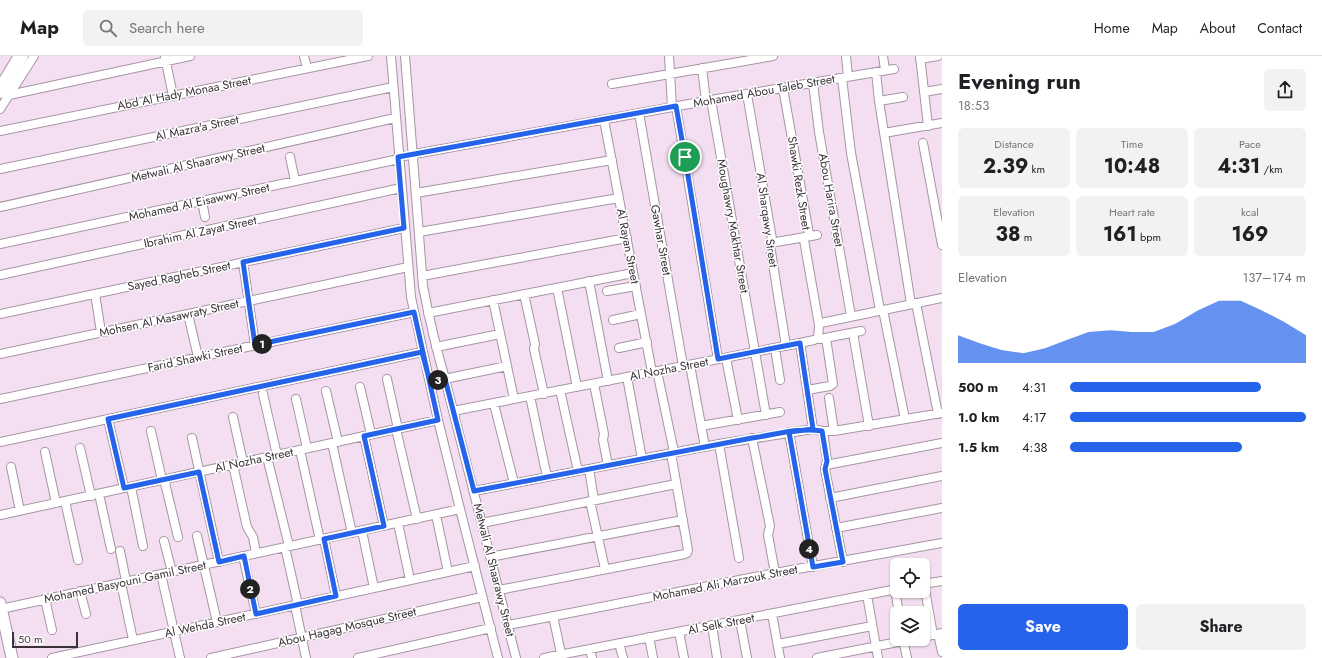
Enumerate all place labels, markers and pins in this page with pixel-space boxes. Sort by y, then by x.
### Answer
pin [668,140,702,174]
pin: 1 [252,334,272,354]
pin: 3 [428,370,448,390]
pin: 4 [799,539,819,559]
pin: 2 [240,579,260,599]

